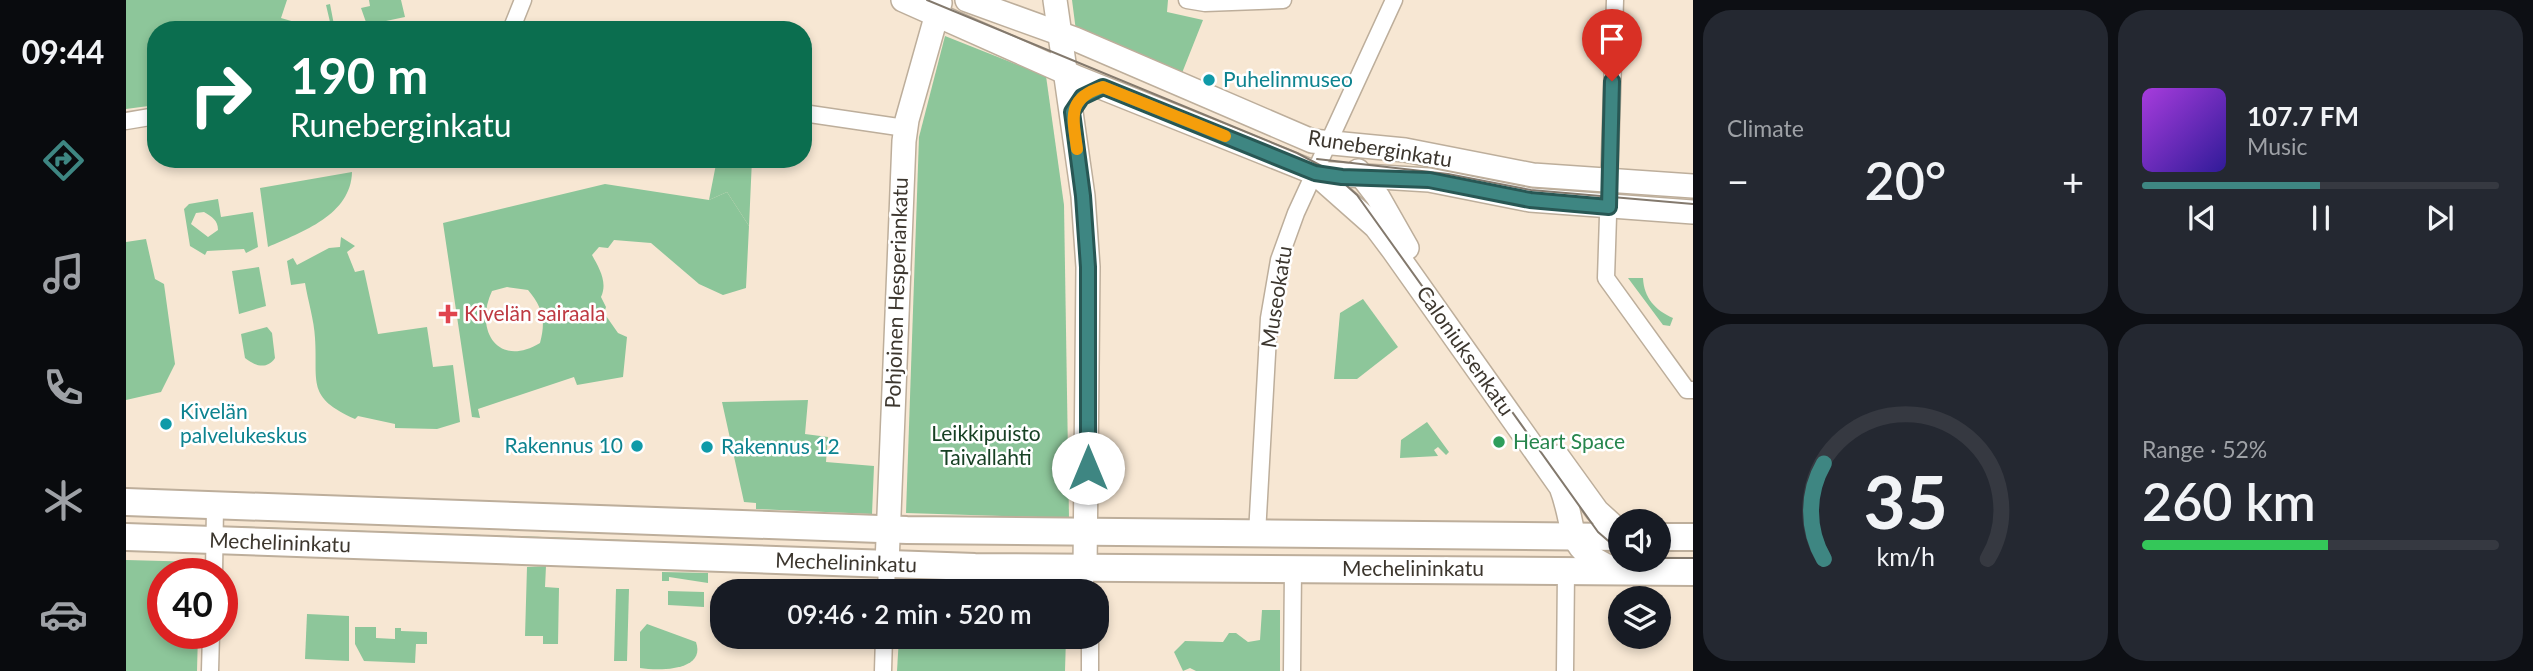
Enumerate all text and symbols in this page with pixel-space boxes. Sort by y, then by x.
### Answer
pin [1582,9,1642,81]
icon: arrive [1593,20,1631,58]
text: 09:44 [22,32,104,71]
text: 190 m [290,46,428,104]
icon: right [175,49,266,140]
place label: Puhelinmuseo [1223,66,1353,91]
marker: Puhelinmuseo [1201,72,1217,88]
text: 107.7 FM [2247,100,2359,132]
text: Runeberginkatu [290,105,512,144]
text: Climate [1727,114,1804,142]
street label: Runeberginkatu [1306,124,1454,171]
text: Music [2247,132,2307,160]
icon: directions [39,136,88,185]
text: 20° [1865,149,1946,211]
text: − [1727,158,1749,204]
text: + [2062,158,2084,204]
street label: Pohjoinen Hesperiankatu [879,177,912,409]
icon: previous [2183,199,2221,237]
icon: pause [2302,199,2340,237]
icon: next [2421,199,2459,237]
street label: Museokatu [1255,244,1296,350]
icon: music [39,249,88,298]
street label: Caloniuksenkatu [1412,280,1520,420]
place label: Kivelän sairaala [464,300,605,325]
marker: Kivelän sairaala [438,304,458,324]
icon: phone [39,363,88,412]
place label: Kivelän palvelukeskus [180,398,307,447]
marker: Kivelän palvelukeskus [158,416,174,432]
park label: Leikkipuisto Taivallahti [931,420,1041,469]
place label: Heart Space [1513,428,1625,453]
position arrow [1051,431,1125,505]
place label: Rakennus 10 [504,432,623,457]
place label: Rakennus 12 [721,433,840,458]
marker: Heart Space [1491,434,1507,450]
text: Range · 52% [2142,435,2267,463]
marker: Rakennus 10 [629,438,645,454]
marker: Rakennus 12 [699,439,715,455]
text: 35 [1863,457,1948,545]
text: 260 km [2142,470,2316,532]
icon: climate [39,476,88,525]
map controls [1608,509,1671,649]
button: sound [1608,509,1671,572]
street label: Mechelininkatu [209,527,351,556]
text: km/h [1876,540,1935,570]
street label: Mechelininkatu [775,547,917,576]
street label: Mechelininkatu [1342,555,1484,580]
speed limit sign: 40 [147,558,238,649]
button: layers [1608,586,1671,649]
icon: car [39,590,88,639]
text: 09:46 · 2 min · 520 m [787,598,1032,630]

